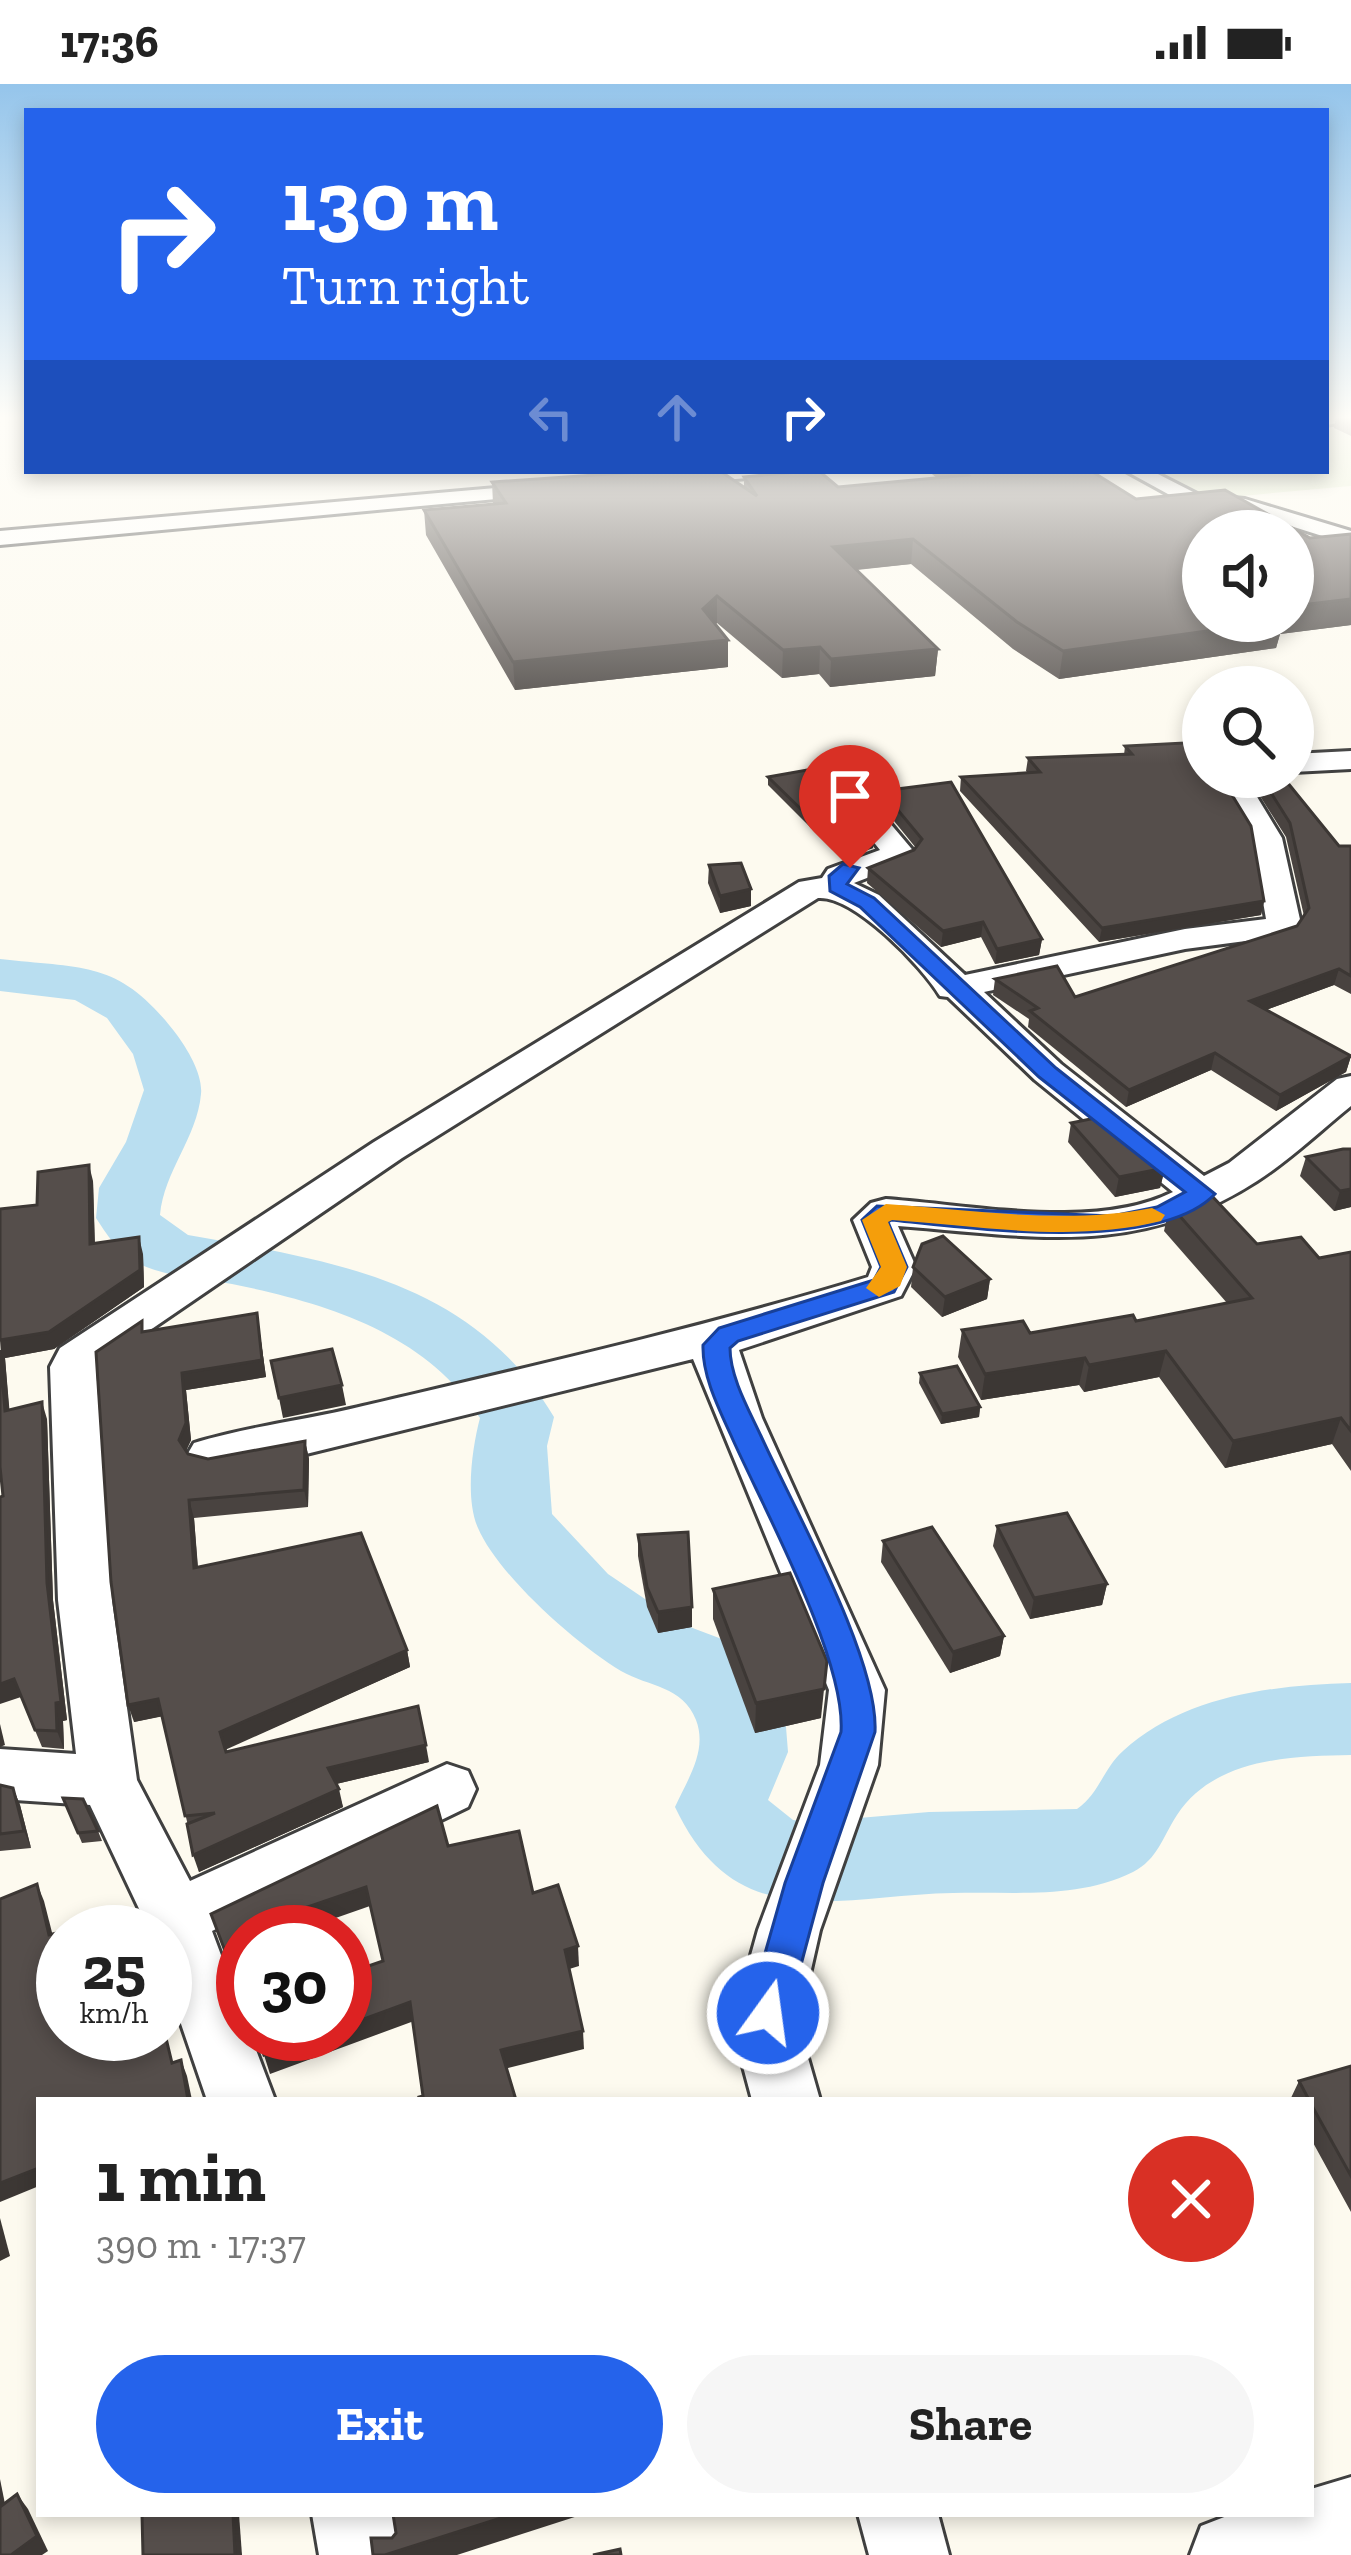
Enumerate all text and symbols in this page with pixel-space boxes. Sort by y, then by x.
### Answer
text: 17:36 [60,15,159,69]
text: 130 m [282,151,498,252]
icon: right [84,156,240,312]
text: Turn right [282,253,529,318]
icon: left [518,384,584,450]
icon: ahead [644,384,710,450]
icon: right [770,384,836,450]
map controls [1182,510,1314,798]
button: sound [1182,510,1314,642]
button: search [1182,666,1314,798]
pin [799,745,901,868]
icon: arrive [817,763,883,829]
speed limit sign: 30 [216,1905,372,2061]
text: 25 [82,1932,146,2004]
position arrow [705,1950,831,2076]
text: km/h [80,1995,148,2031]
text: 1 min [96,2133,266,2219]
button: close [1128,2136,1254,2262]
text: 390 m · 17:37 [96,2221,306,2268]
button: Exit [96,2355,663,2493]
button: Share [687,2355,1254,2493]

